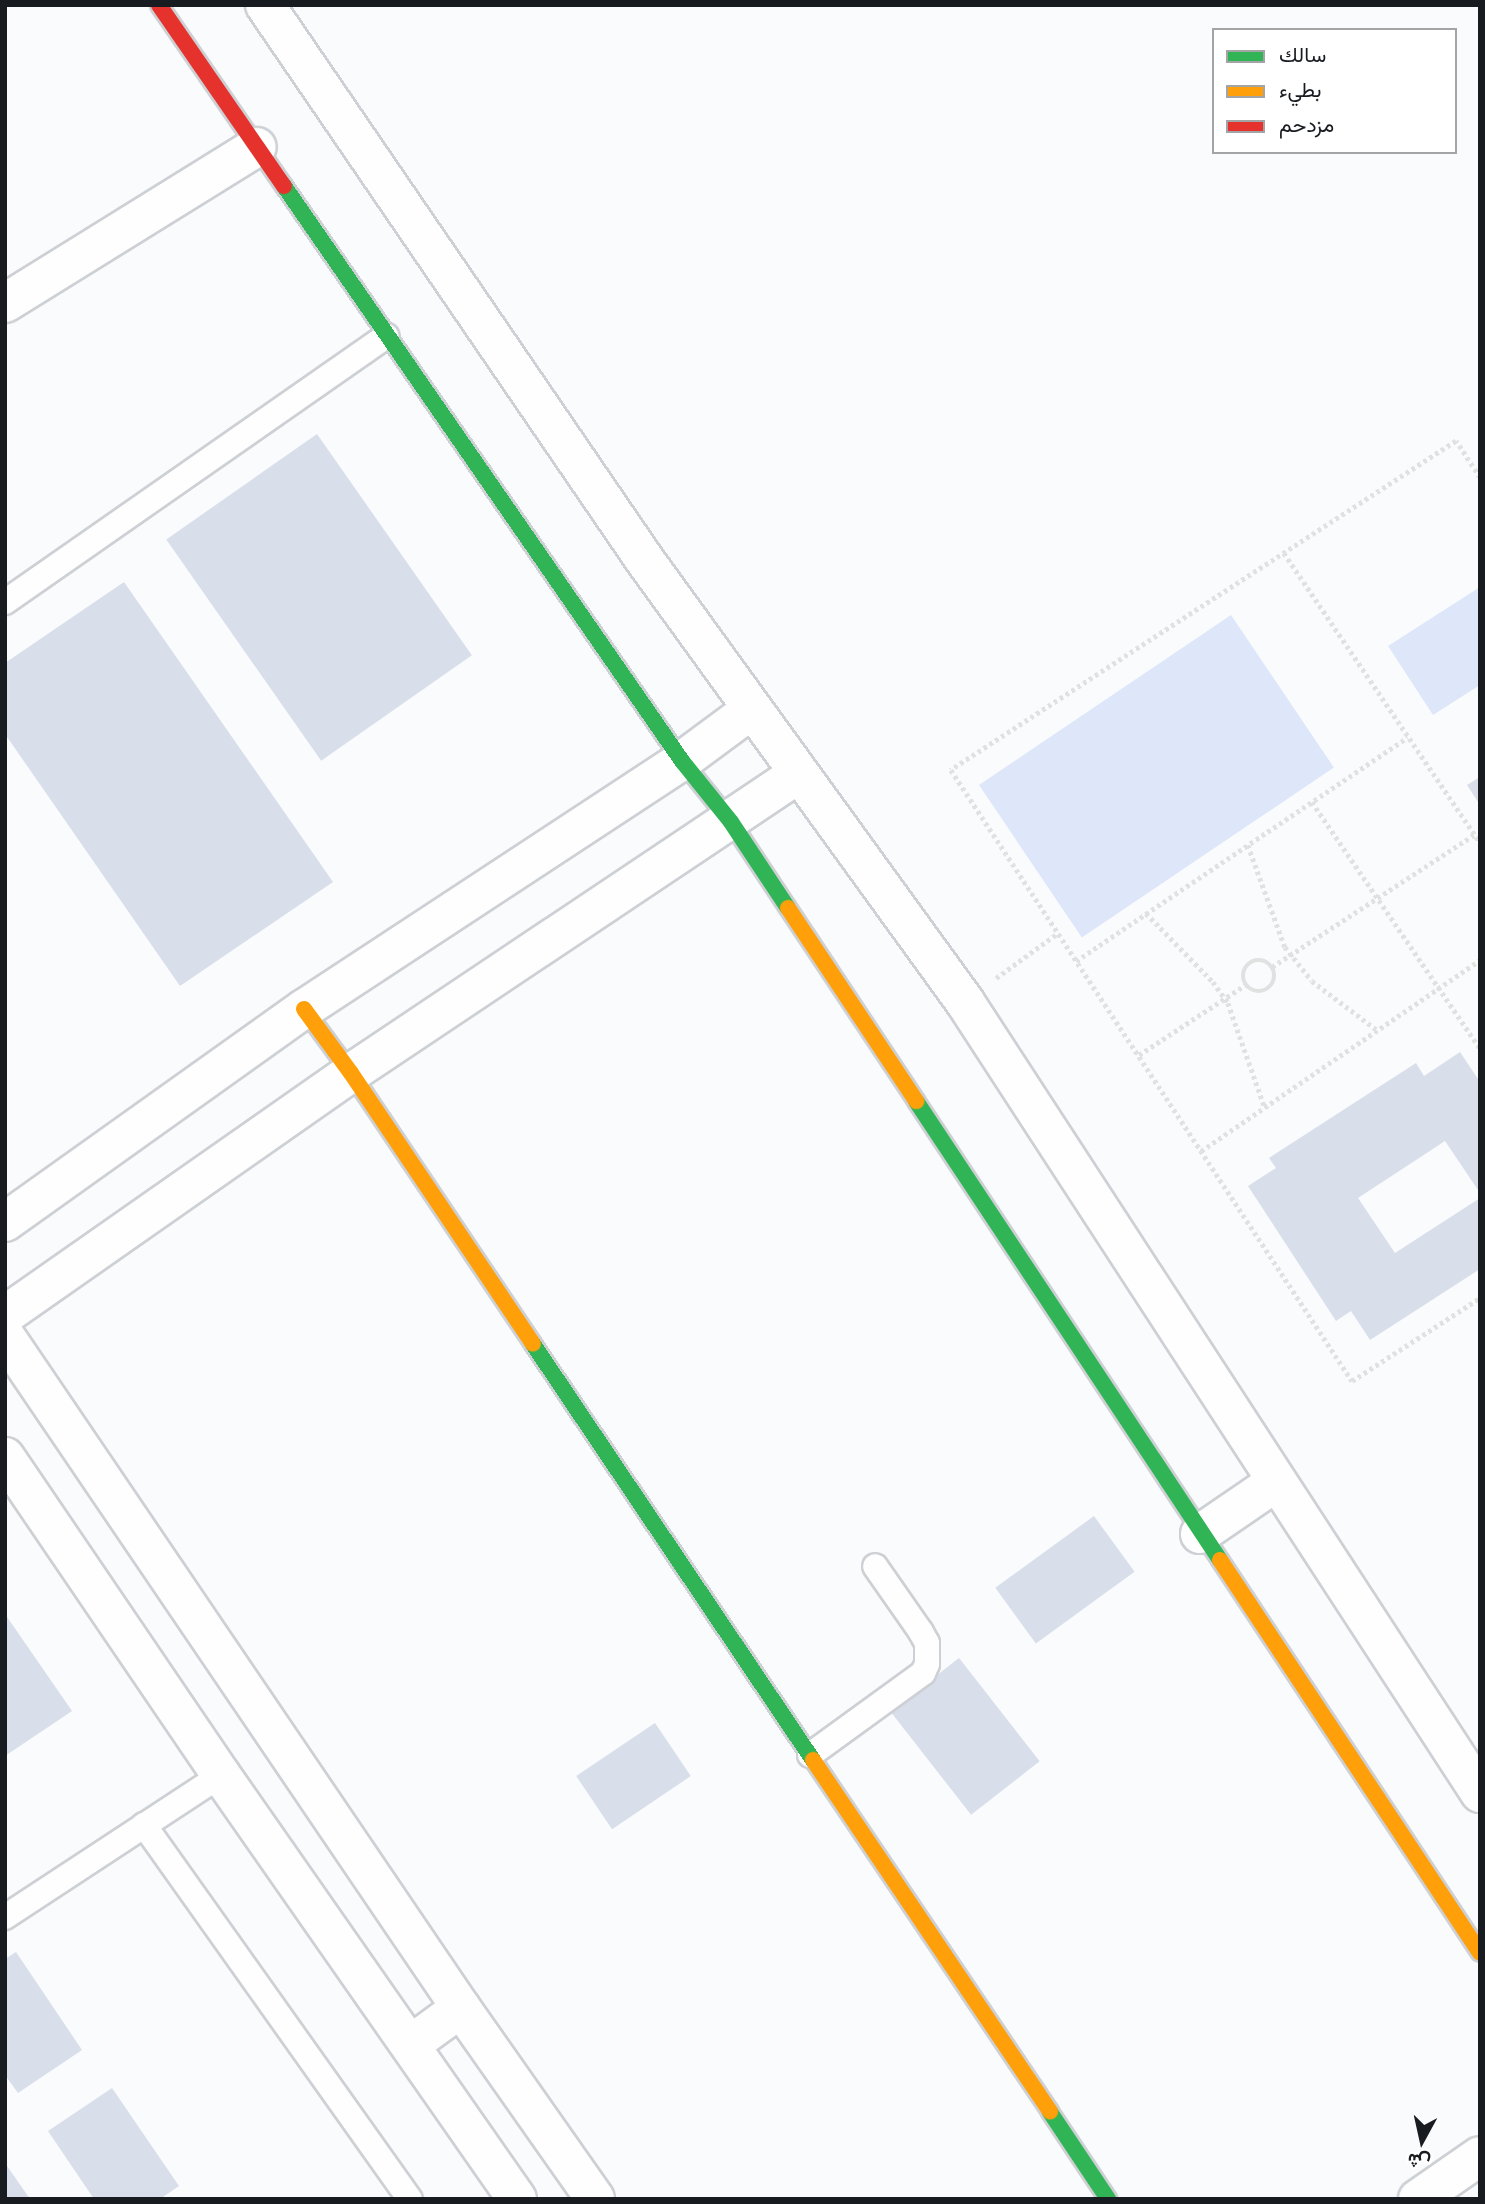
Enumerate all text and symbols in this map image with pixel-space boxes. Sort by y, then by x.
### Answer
legend [1212,28,1457,154]
text: سالك [1279,41,1326,66]
text: بطيء [1279,76,1322,101]
text: مزدحم [1279,111,1334,136]
north arrow [1387,2106,1457,2176]
text: ش [1406,2149,1432,2175]

